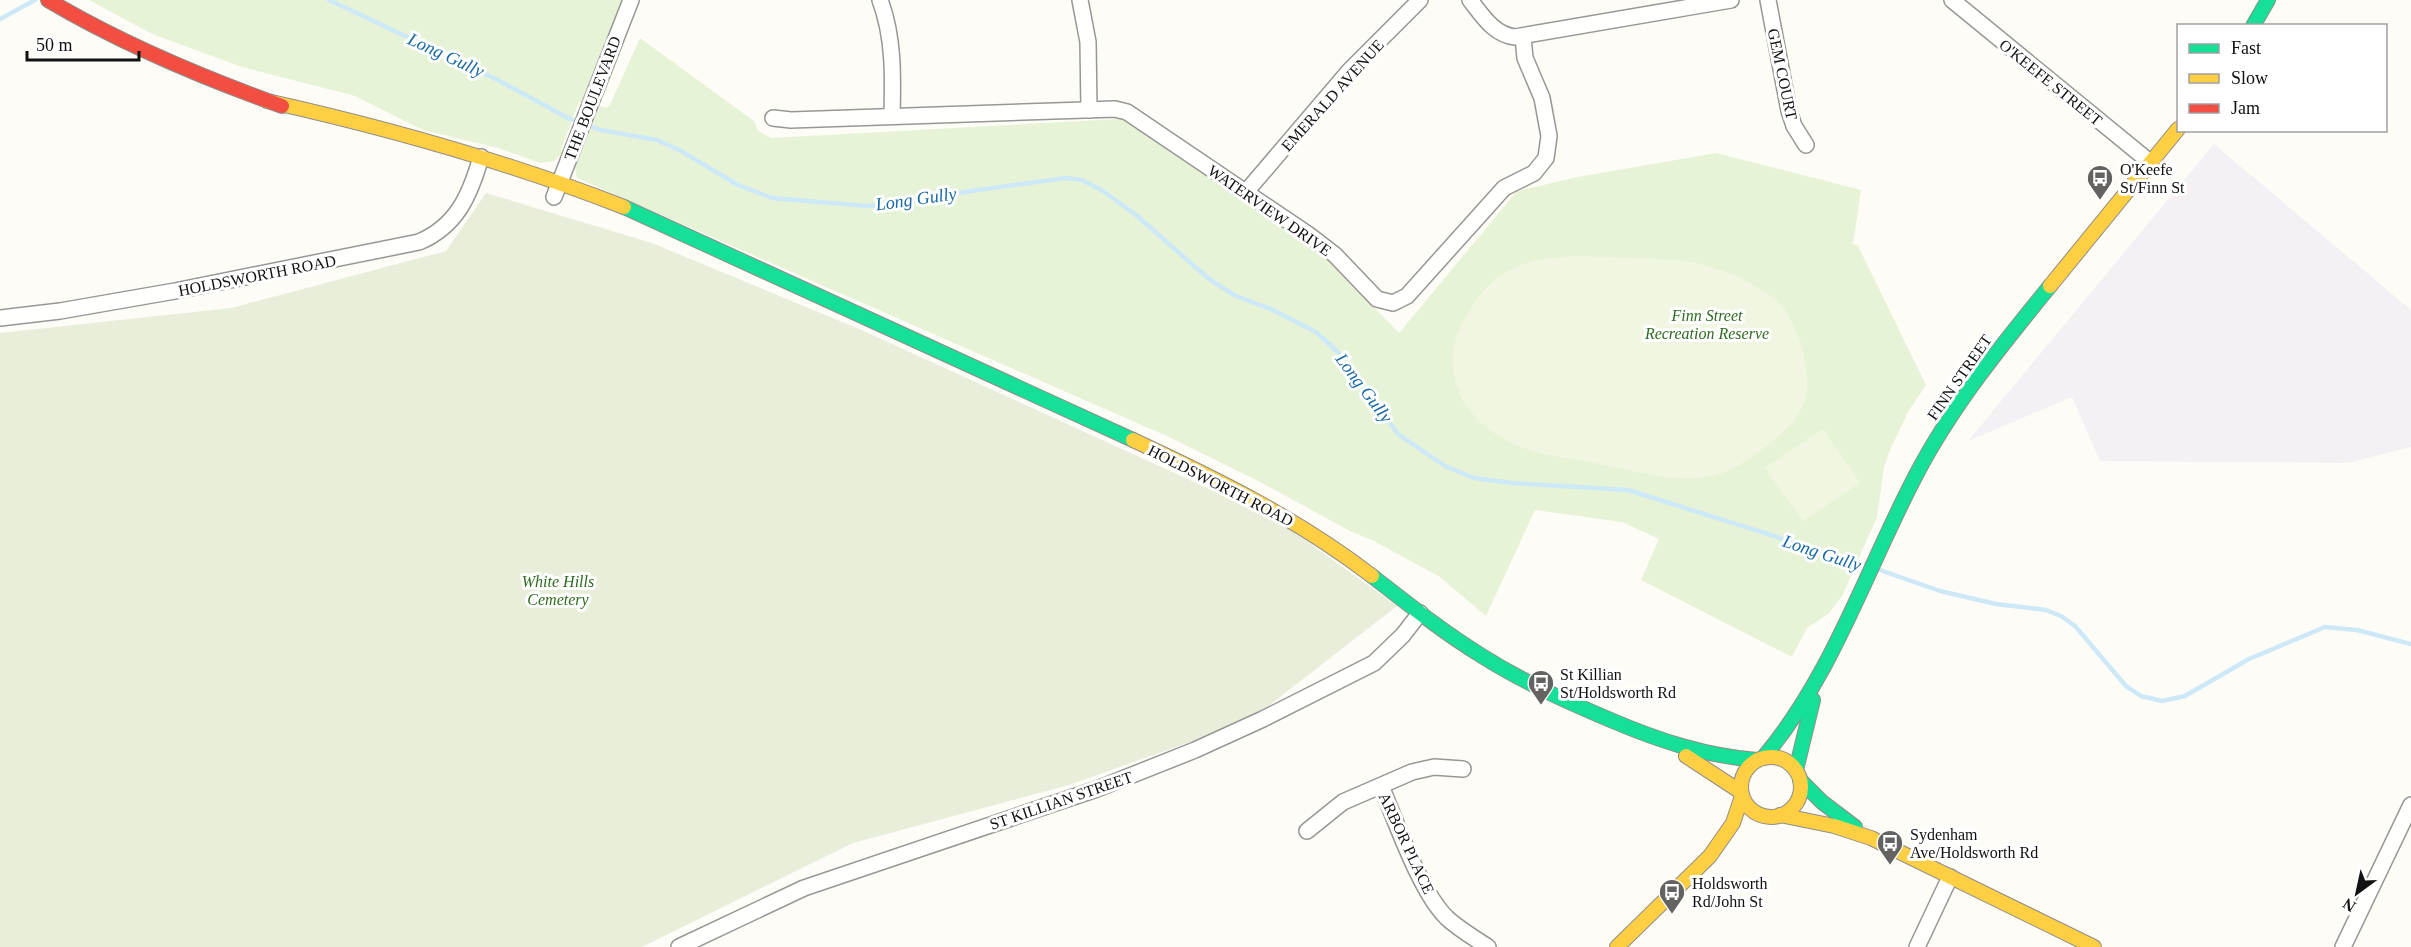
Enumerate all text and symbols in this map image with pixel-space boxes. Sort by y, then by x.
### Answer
scale bar [27,24,140,62]
legend [2177,24,2387,132]
street label: GEM COURT [1765,27,1801,121]
water label: Long Gully [404,28,487,81]
street label: THE BOULEVARD [561,34,624,163]
text: 50 m [36,35,73,55]
street label: EMERALD AVENUE [1278,36,1387,155]
street label: O'KEEFE STREET [1996,36,2106,129]
text: Fast [2231,38,2261,58]
text: Slow [2231,68,2268,88]
text: Jam [2231,98,2260,118]
street label: WATERVIEW DRIVE [1205,161,1335,259]
place label: O'Keefe St/Finn St [2120,161,2185,196]
bus stop icon: O'Keefe St/Finn St [2085,163,2115,201]
water label: Long Gully [873,183,958,215]
street label: HOLDSWORTH ROAD [177,252,337,299]
park label: Finn Street Recreation Reserve [1644,307,1769,342]
street label: FINN STREET [1924,331,1995,423]
water label: Long Gully [1331,349,1397,427]
street label: HOLDSWORTH ROAD [1145,441,1296,529]
water label: Long Gully [1779,531,1864,575]
park label: White Hills Cemetery [522,573,594,609]
place label: St Killian St/Holdsworth Rd [1560,666,1676,701]
bus stop icon: St Killian St/Holdsworth Rd [1526,668,1556,706]
street label: ST KILLIAN STREET [988,768,1135,833]
street label: ARBOR PLACE [1376,790,1437,897]
place label: Sydenham Ave/Holdsworth Rd [1910,826,2038,861]
bus stop icon: Sydenham Ave/Holdsworth Rd [1875,828,1905,866]
north arrow [2327,863,2387,923]
place label: Holdsworth Rd/John St [1692,875,1768,910]
bus stop icon: Holdsworth Rd/John St [1657,877,1687,915]
text: N [2339,895,2359,915]

